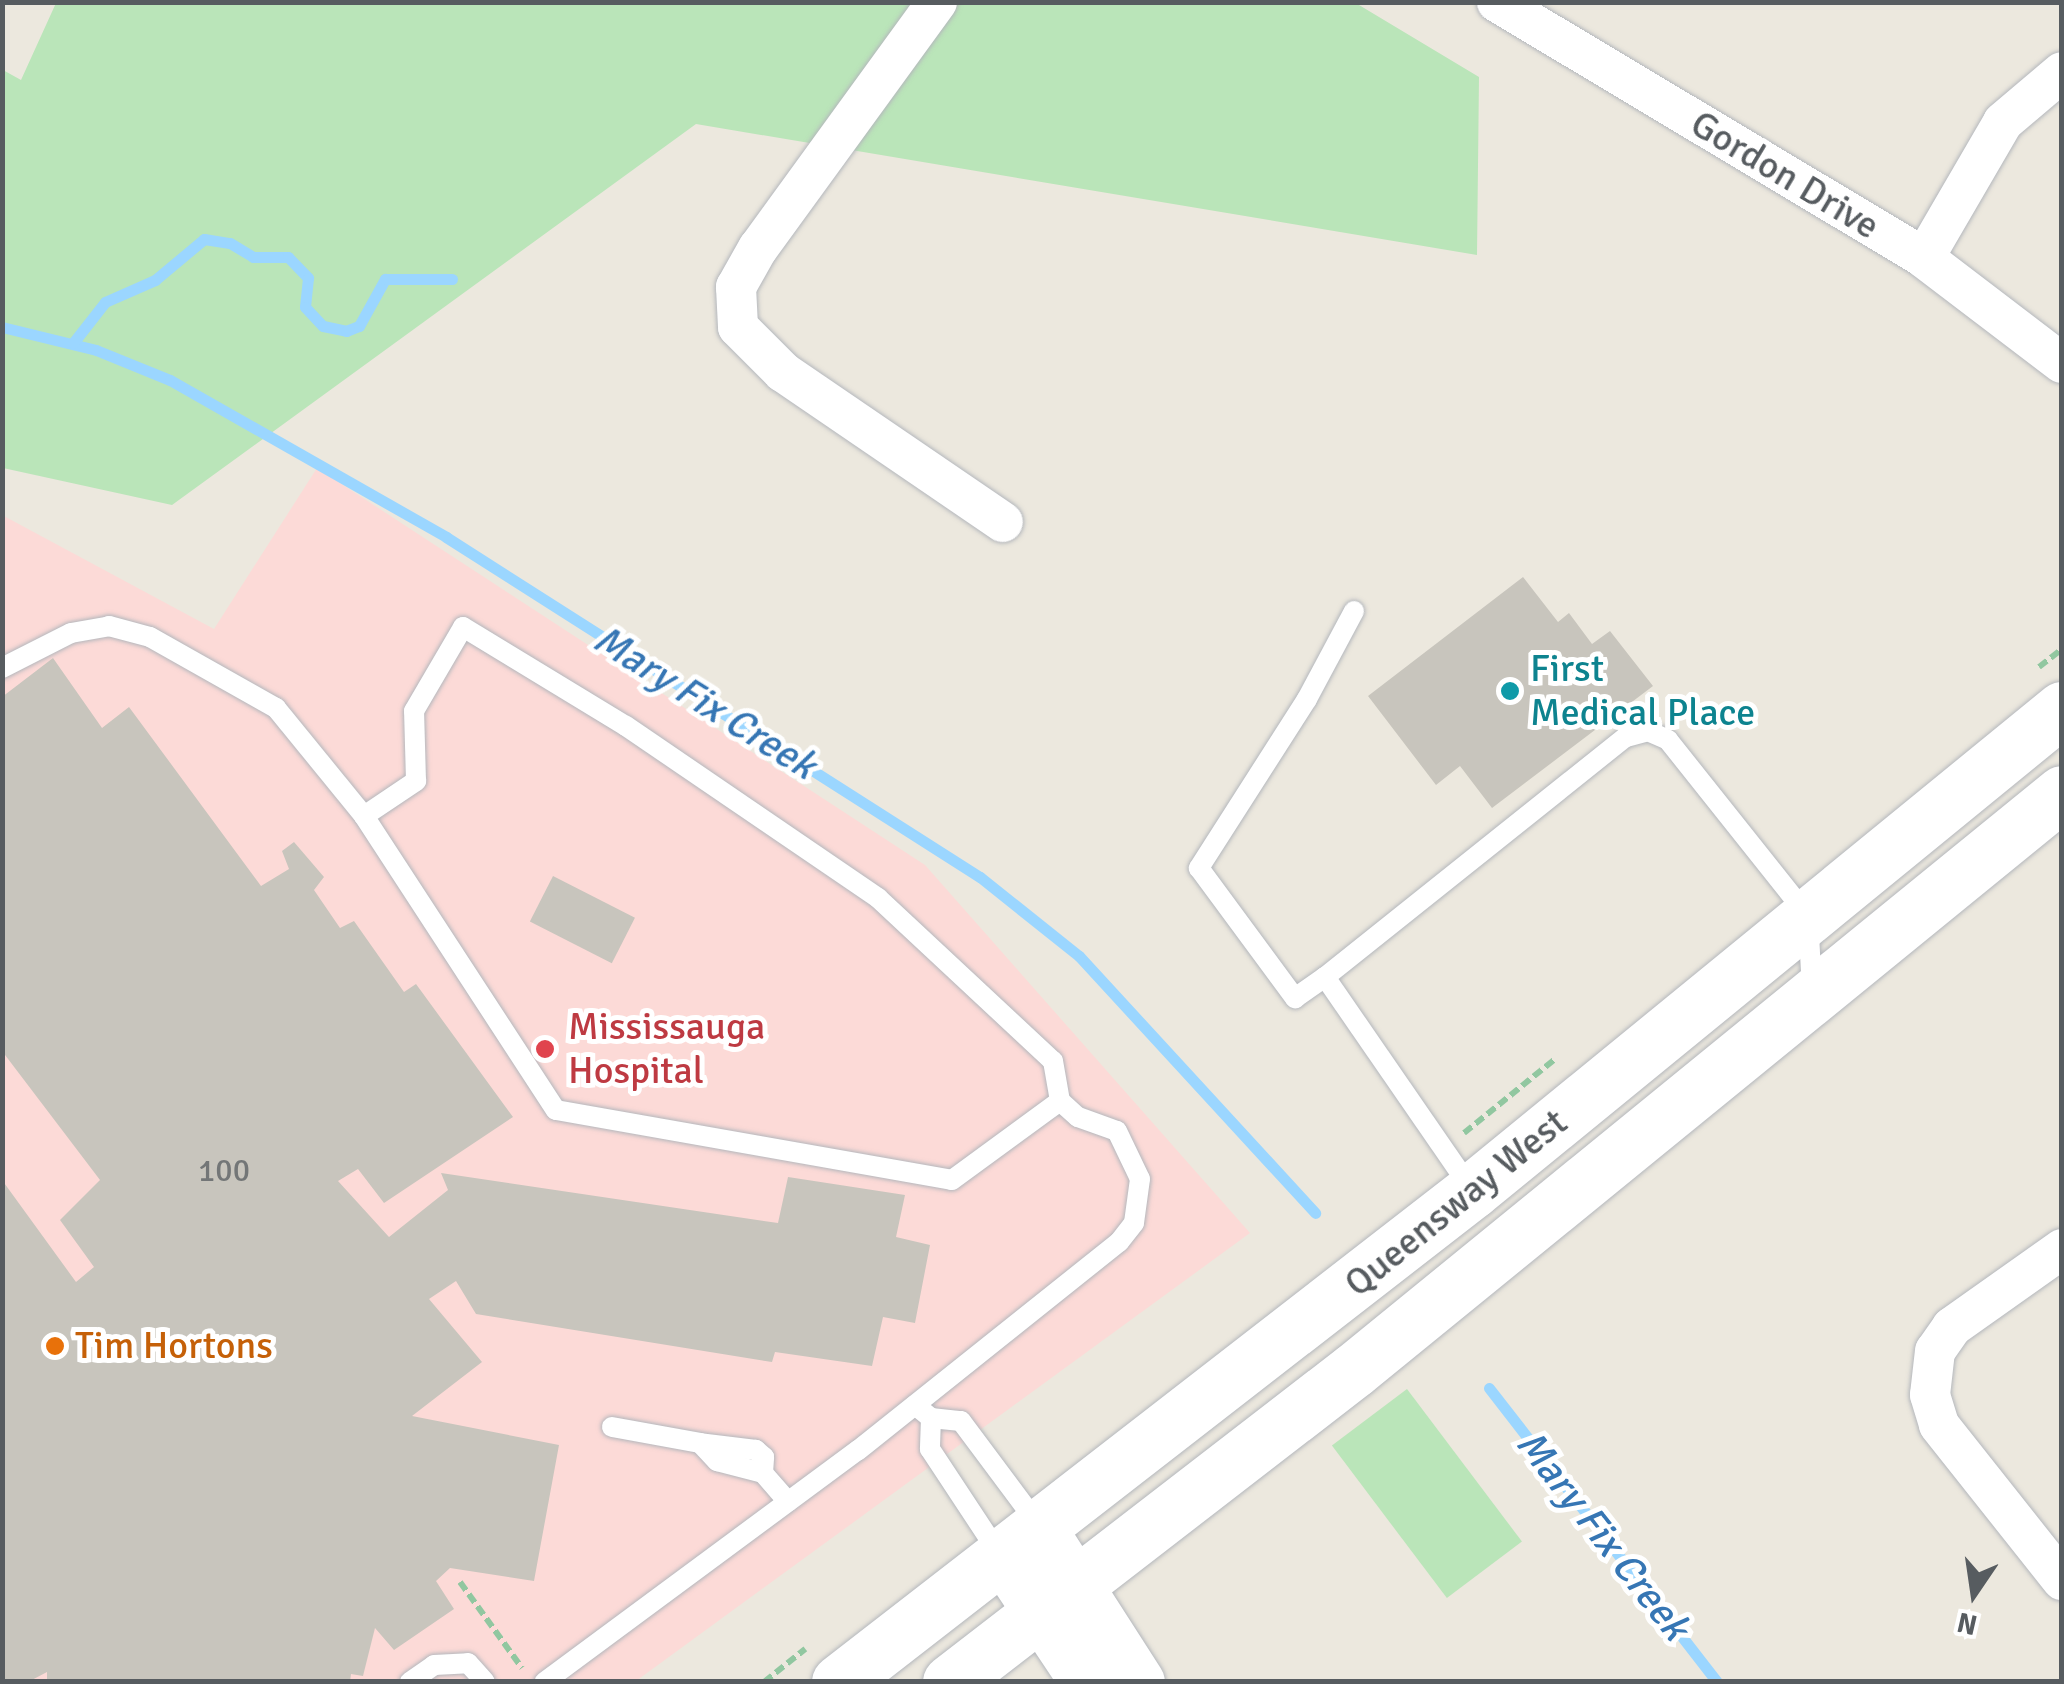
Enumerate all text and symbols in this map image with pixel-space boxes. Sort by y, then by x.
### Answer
street label: Gordon Drive [1682,101,1888,249]
water label: Mary Fix Creek [585,615,825,789]
place label: First Medical Place [1530,646,1755,736]
marker: First Medical Place [1499,680,1521,702]
place label: Mississauga Hospital [568,1004,765,1094]
marker: Mississauga Hospital [532,1036,558,1062]
street label: Queensway West [1336,1100,1576,1306]
house number: 100 [198,1152,250,1190]
place label: Tim Hortons [75,1323,273,1369]
marker: Tim Hortons [44,1335,66,1357]
water label: Mary Fix Creek [1506,1421,1700,1649]
north arrow [1924,1544,2024,1644]
text: N [1954,1604,1981,1642]

